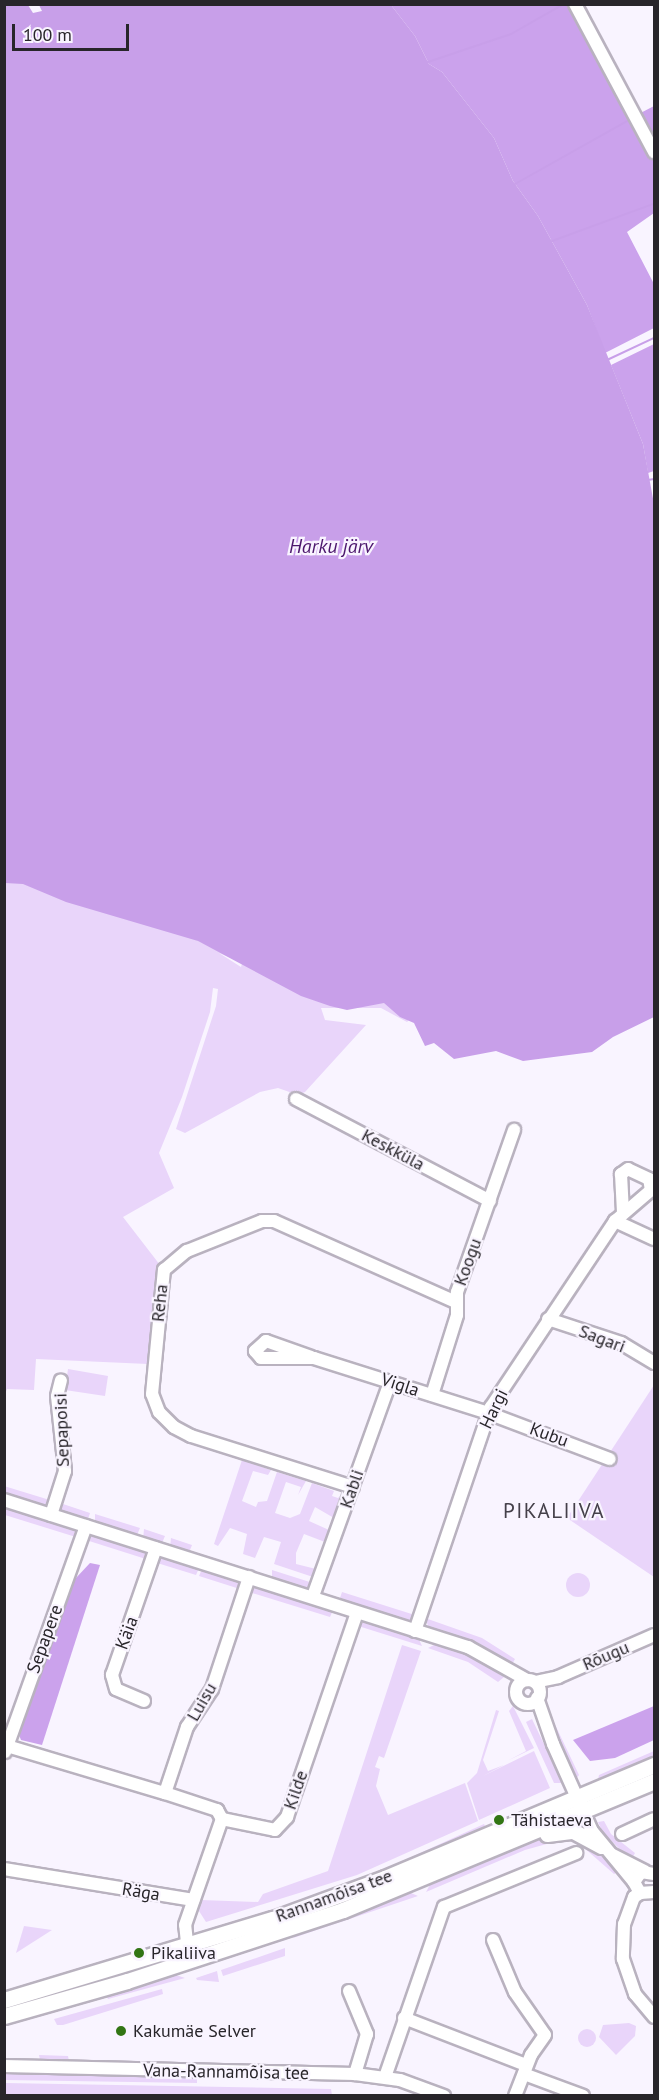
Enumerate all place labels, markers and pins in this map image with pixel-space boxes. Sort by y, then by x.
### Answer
place label: Tähistaeva [511,1809,592,1831]
marker: Tähistaeva [492,1813,506,1827]
place label: Pikaliiva [151,1942,216,1964]
marker: Pikaliiva [132,1946,146,1960]
place label: Kakumäe Selver [133,2020,256,2042]
marker: Kakumäe Selver [114,2024,128,2038]

